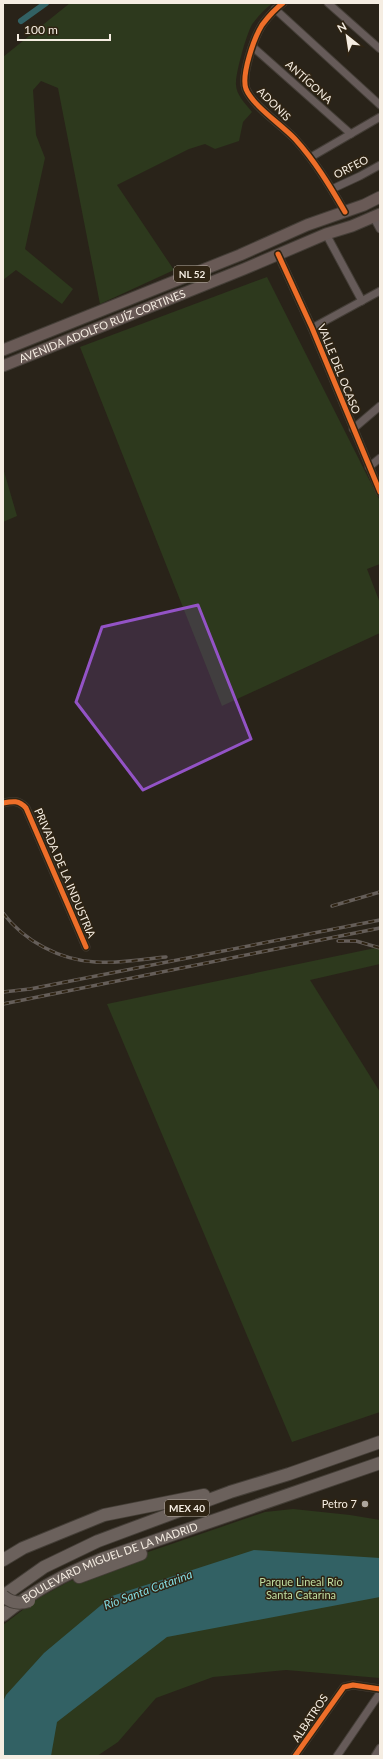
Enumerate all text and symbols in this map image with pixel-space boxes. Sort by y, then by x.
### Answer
scale bar [18,16,110,42]
north arrow [327,16,367,56]
text: N [335,19,349,35]
text: 100 m [24,22,58,37]
street label: ANTÍGONA [283,57,336,106]
street label: ADONIS [255,84,294,123]
street label: ORFEO [331,152,370,181]
road number: NL 52 [174,266,210,282]
street label: AVENIDA ADOLFO RUÍZ CORTINES [17,286,187,365]
street label: VALLE DEL OCASO [315,322,364,416]
street label: PRIVADA DE LA INDUSTRIA [32,806,99,940]
place label: Petro 7 [322,1497,357,1510]
marker: Petro 7 [360,1499,370,1509]
road number: MEX 40 [165,1500,209,1516]
street label: BOULEVARD MIGUEL DE LA MADRID [19,1519,199,1605]
water label: Río Santa Catarina [101,1567,194,1613]
park label: Parque Lineal Río Santa Catarina [259,1575,343,1601]
street label: ALBATROS [289,1691,330,1744]

